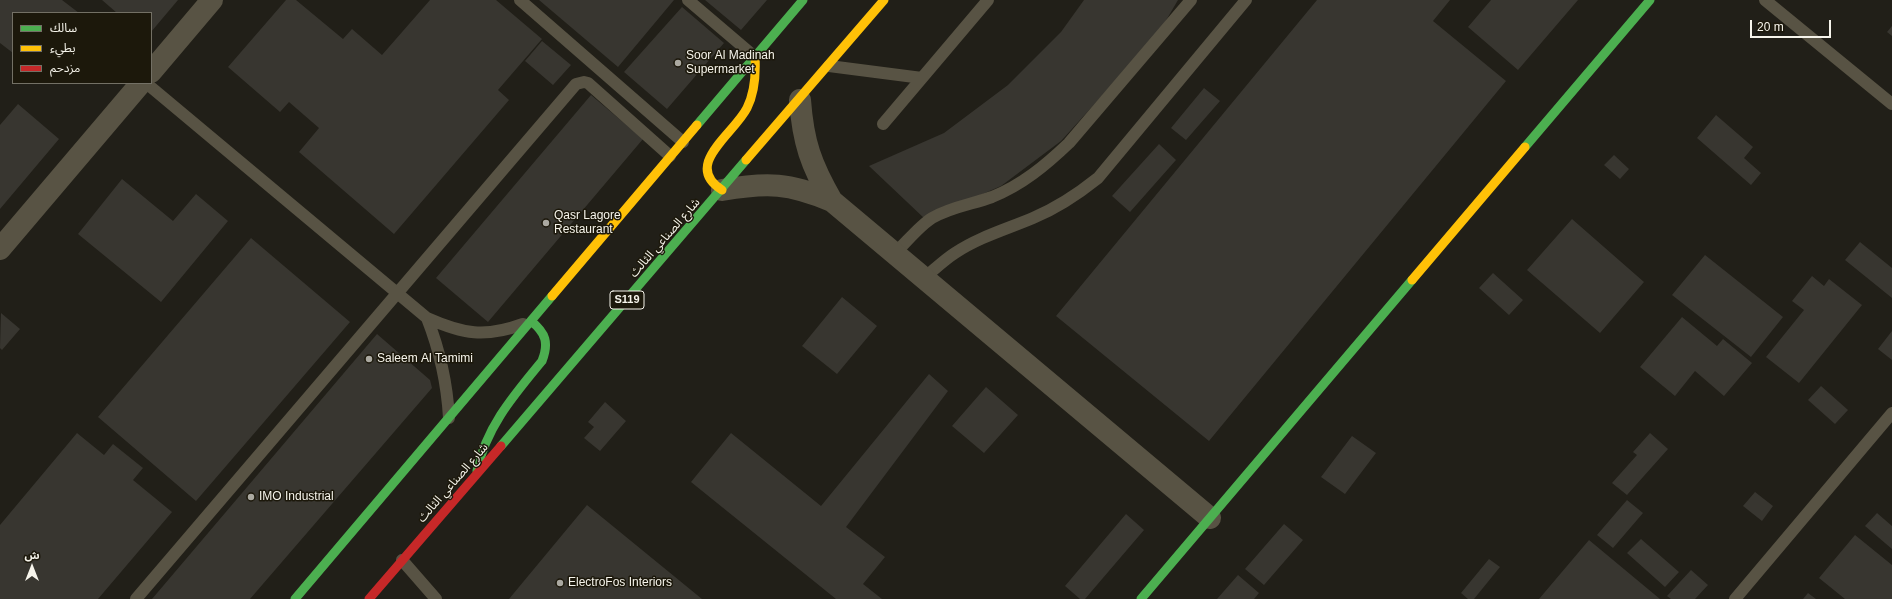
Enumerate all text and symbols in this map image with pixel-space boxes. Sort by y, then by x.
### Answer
legend [12,12,152,84]
scale bar [1752,12,1833,38]
text: 20 m [1757,20,1784,34]
text: سالك [50,21,77,35]
text: بطيء [50,41,76,55]
place label: Soor Al Madinah Supermarket [686,49,775,77]
marker: Soor Al Madinah Supermarket [673,58,683,68]
text: مزدحم [50,61,80,75]
street label: شارع الصناعي الثالث [627,196,703,280]
place label: Qasr Lagore Restaurant [554,209,621,237]
marker: Qasr Lagore Restaurant [541,218,551,228]
road number: S119 [610,291,644,309]
place label: Saleem Al Tamimi [377,352,473,366]
marker: Saleem Al Tamimi [364,354,374,364]
street label: شارع الصناعي الثالث [415,441,491,525]
place label: IMO Industrial [259,490,334,504]
marker: IMO Industrial [246,492,256,502]
north arrow [12,547,52,587]
text: ش [24,549,40,561]
place label: ElectroFos Interiors [568,576,672,590]
marker: ElectroFos Interiors [555,578,565,588]

